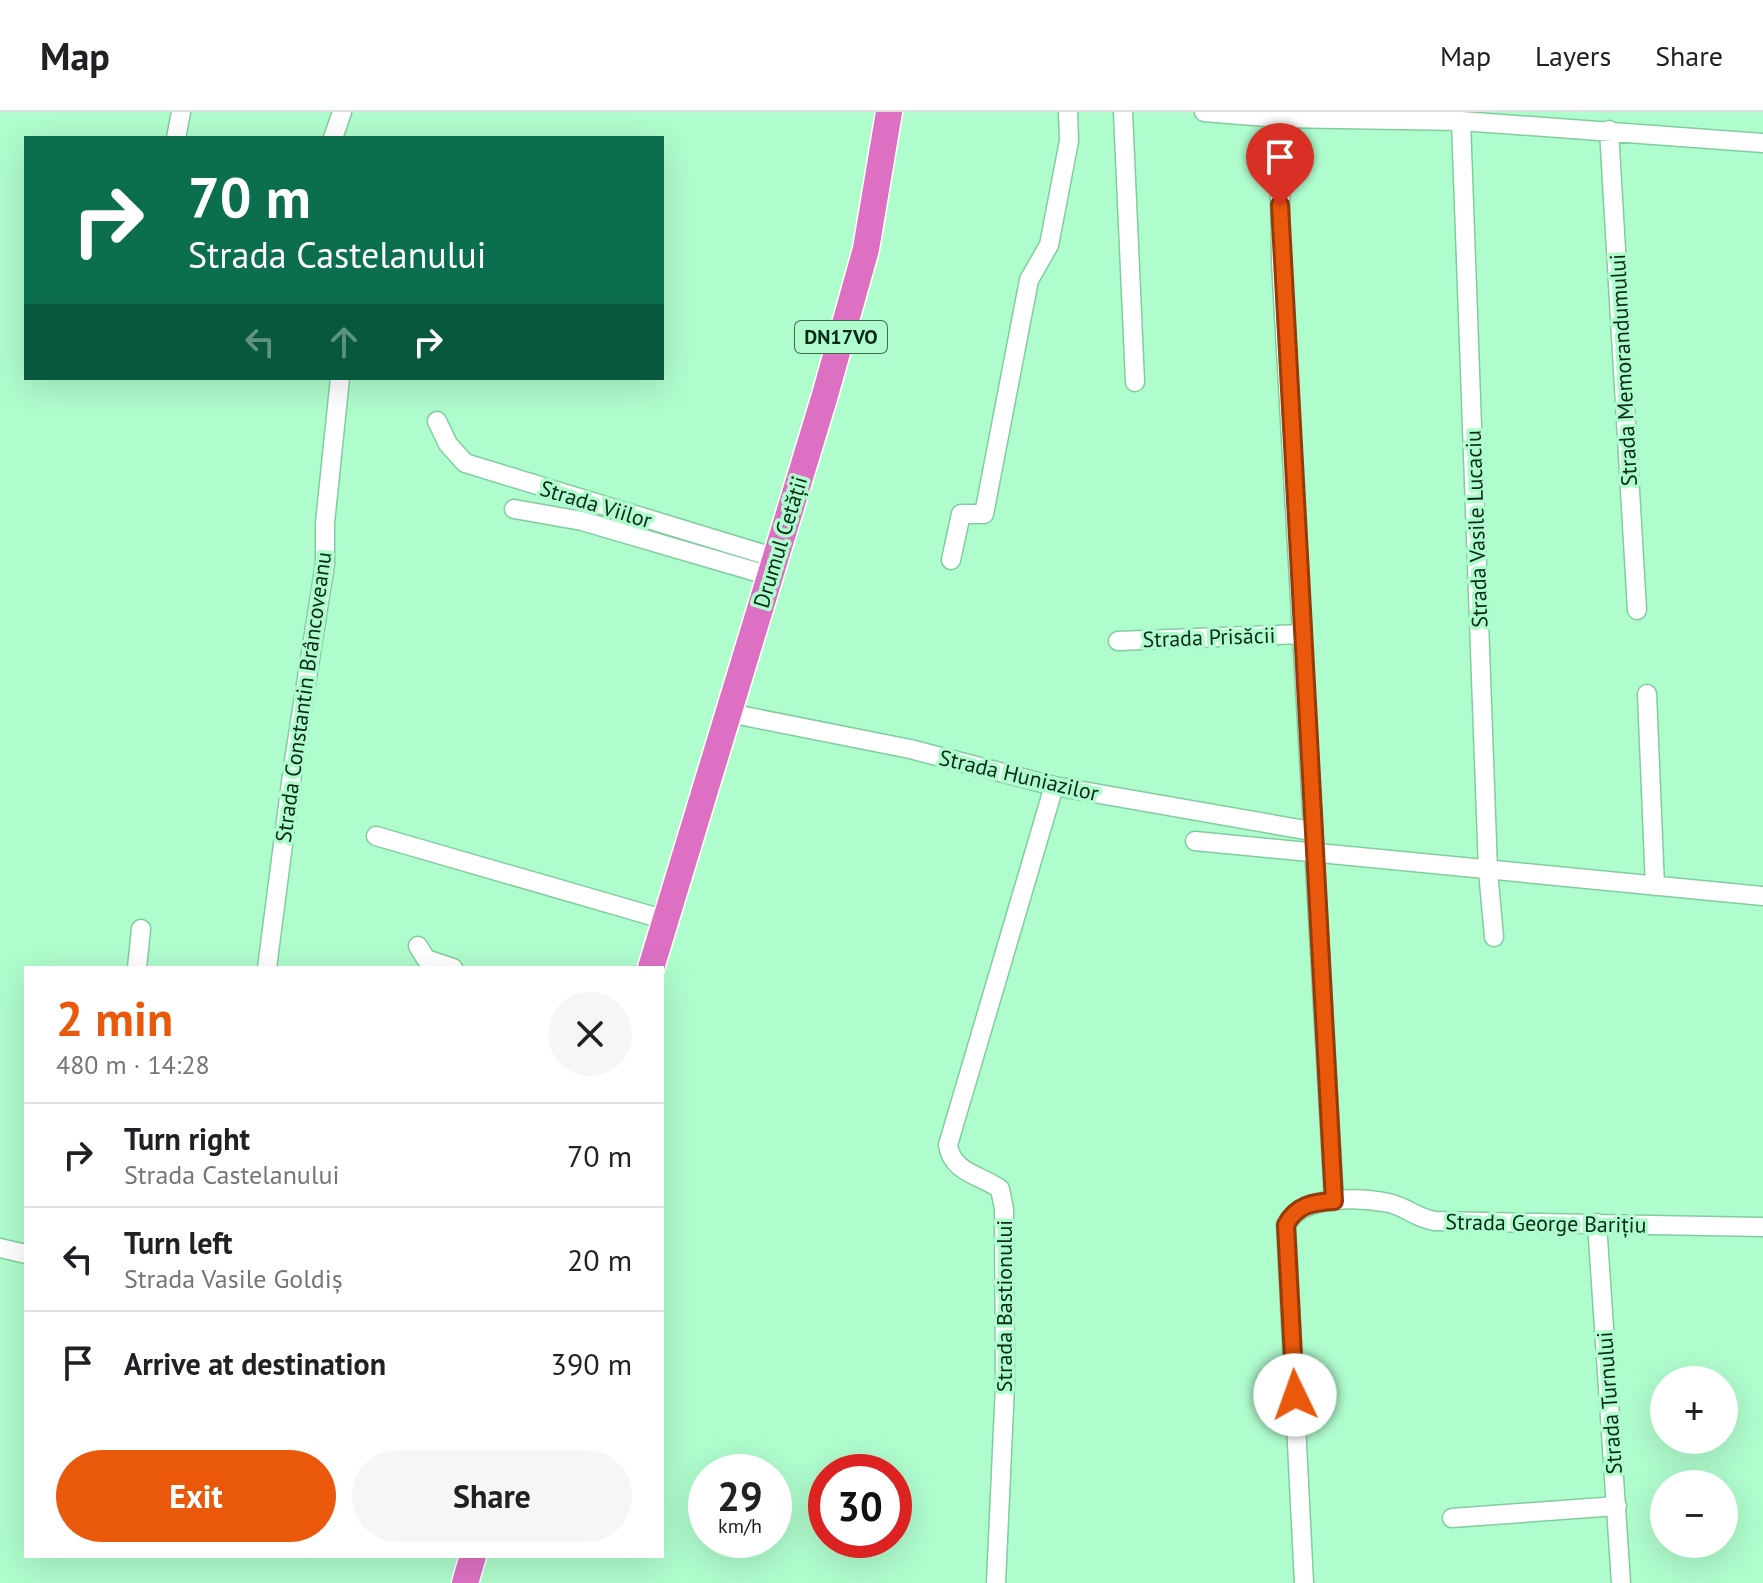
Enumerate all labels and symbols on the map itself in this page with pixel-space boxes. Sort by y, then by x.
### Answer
pin [1246,123,1314,205]
street label: Strada Memorandumului [1603,253,1643,487]
road number: DN17VO [795,321,887,353]
street label: Strada Vasile Lucaciu [1459,430,1493,628]
street label: Drumul Cetății [747,473,813,611]
street label: Strada Viilor [537,474,656,534]
street label: Strada Constantin Brâncoveanu [269,550,337,844]
street label: Strada Prisăcii [1142,621,1276,653]
street label: Strada Huniazilor [936,743,1102,807]
street label: Strada George Barițiu [1445,1207,1647,1239]
street label: Strada Bastionului [990,1220,1018,1392]
street label: Strada Turnului [1590,1331,1628,1475]
position arrow [1253,1353,1337,1437]
speed limit sign: 30 [808,1454,912,1558]

